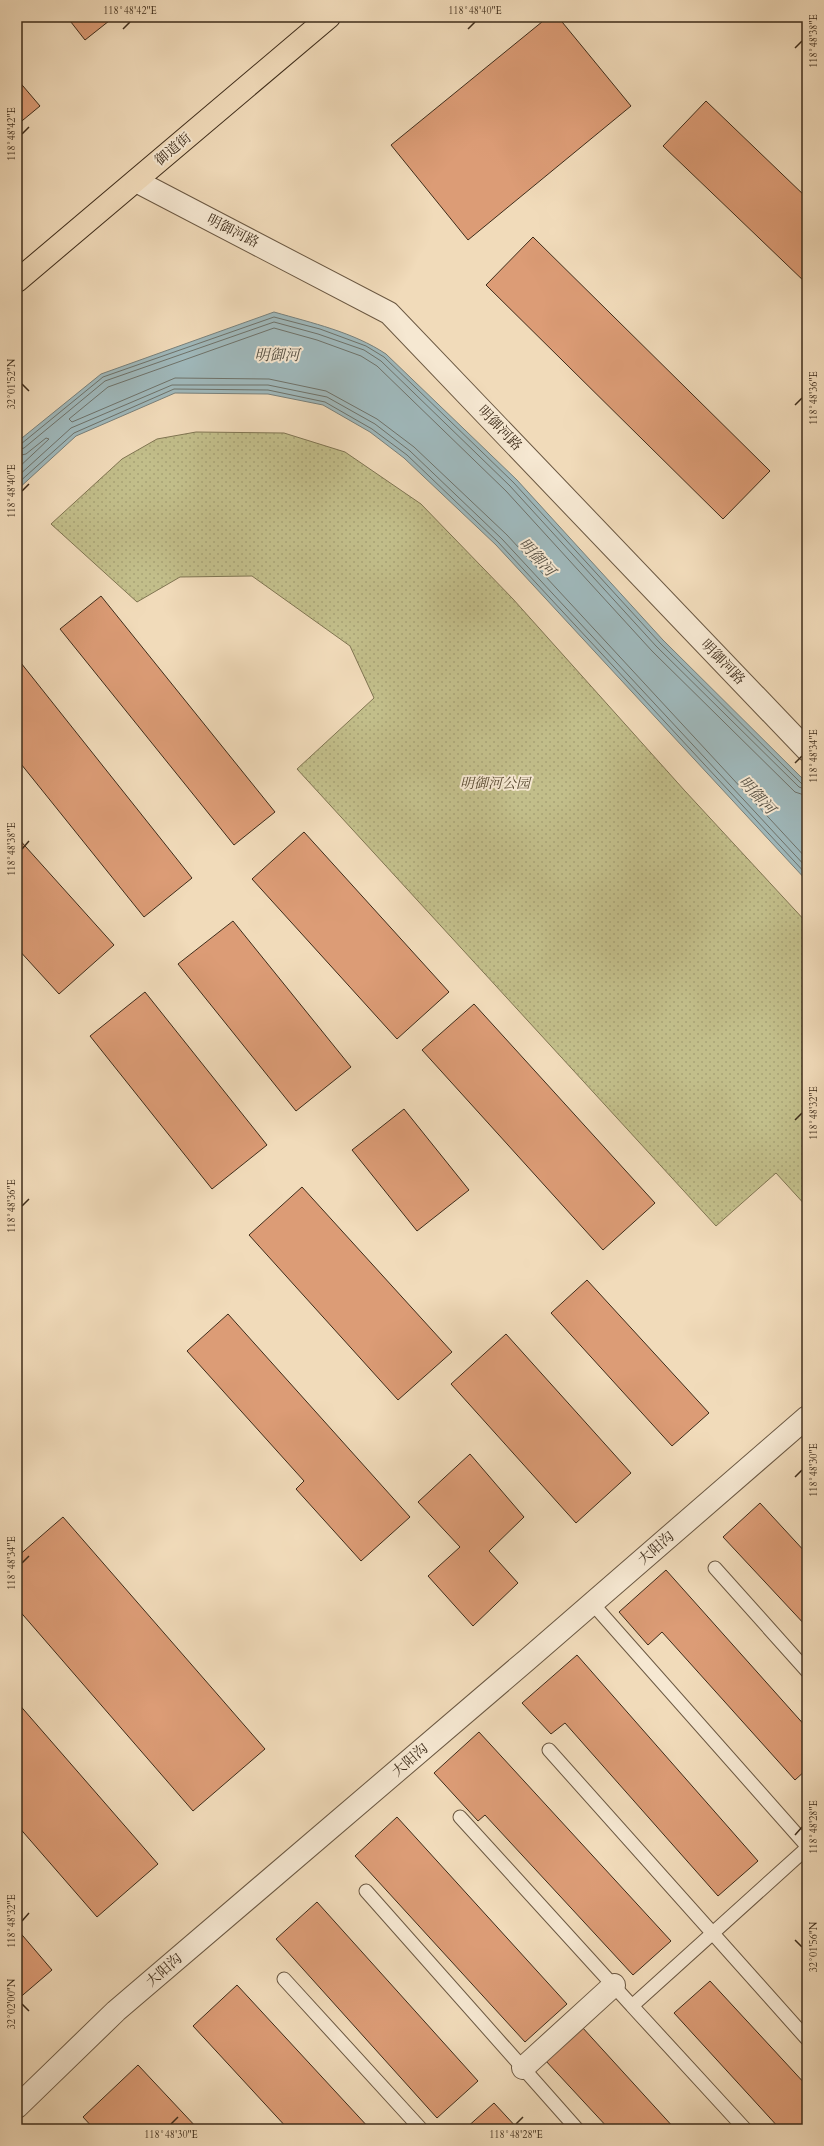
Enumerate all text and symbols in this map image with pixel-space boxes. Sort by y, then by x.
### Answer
text: 118°48'42"E [103,4,157,18]
text: 118°48'40"E [448,4,502,18]
text: 118°48'38"E [807,14,821,68]
text: 118°48'42"E [5,107,19,161]
street label: 御道街 [151,128,195,170]
street label: 明御河路 [204,210,262,252]
water label: 明御河 [254,345,302,365]
text: 32°01'52"N [5,358,19,409]
text: 118°48'36"E [807,371,821,425]
street label: 明御河路 [474,401,526,455]
text: 118°48'40"E [5,464,19,518]
water label: 明御河 [514,534,562,582]
street label: 明御河路 [697,635,749,689]
text: 118°48'34"E [807,729,821,783]
water label: 明御河 [734,772,782,820]
park label: 明御河公园 [460,774,532,793]
text: 118°48'38"E [5,822,19,876]
text: 118°48'32"E [807,1086,821,1140]
text: 118°48'36"E [5,1179,19,1233]
text: 118°48'30"E [807,1443,821,1497]
street label: 大阳沟 [634,1527,678,1569]
text: 118°48'34"E [5,1536,19,1590]
street label: 大阳沟 [388,1739,432,1781]
text: 118°48'28"E [807,1800,821,1854]
text: 118°48'32"E [5,1894,19,1948]
text: 32°01'56"N [807,1921,821,1972]
street label: 大阳沟 [142,1949,186,1991]
text: 32°02'00"N [5,1978,19,2029]
text: 118°48'30"E [144,2128,198,2142]
text: 118°48'28"E [489,2128,543,2142]

